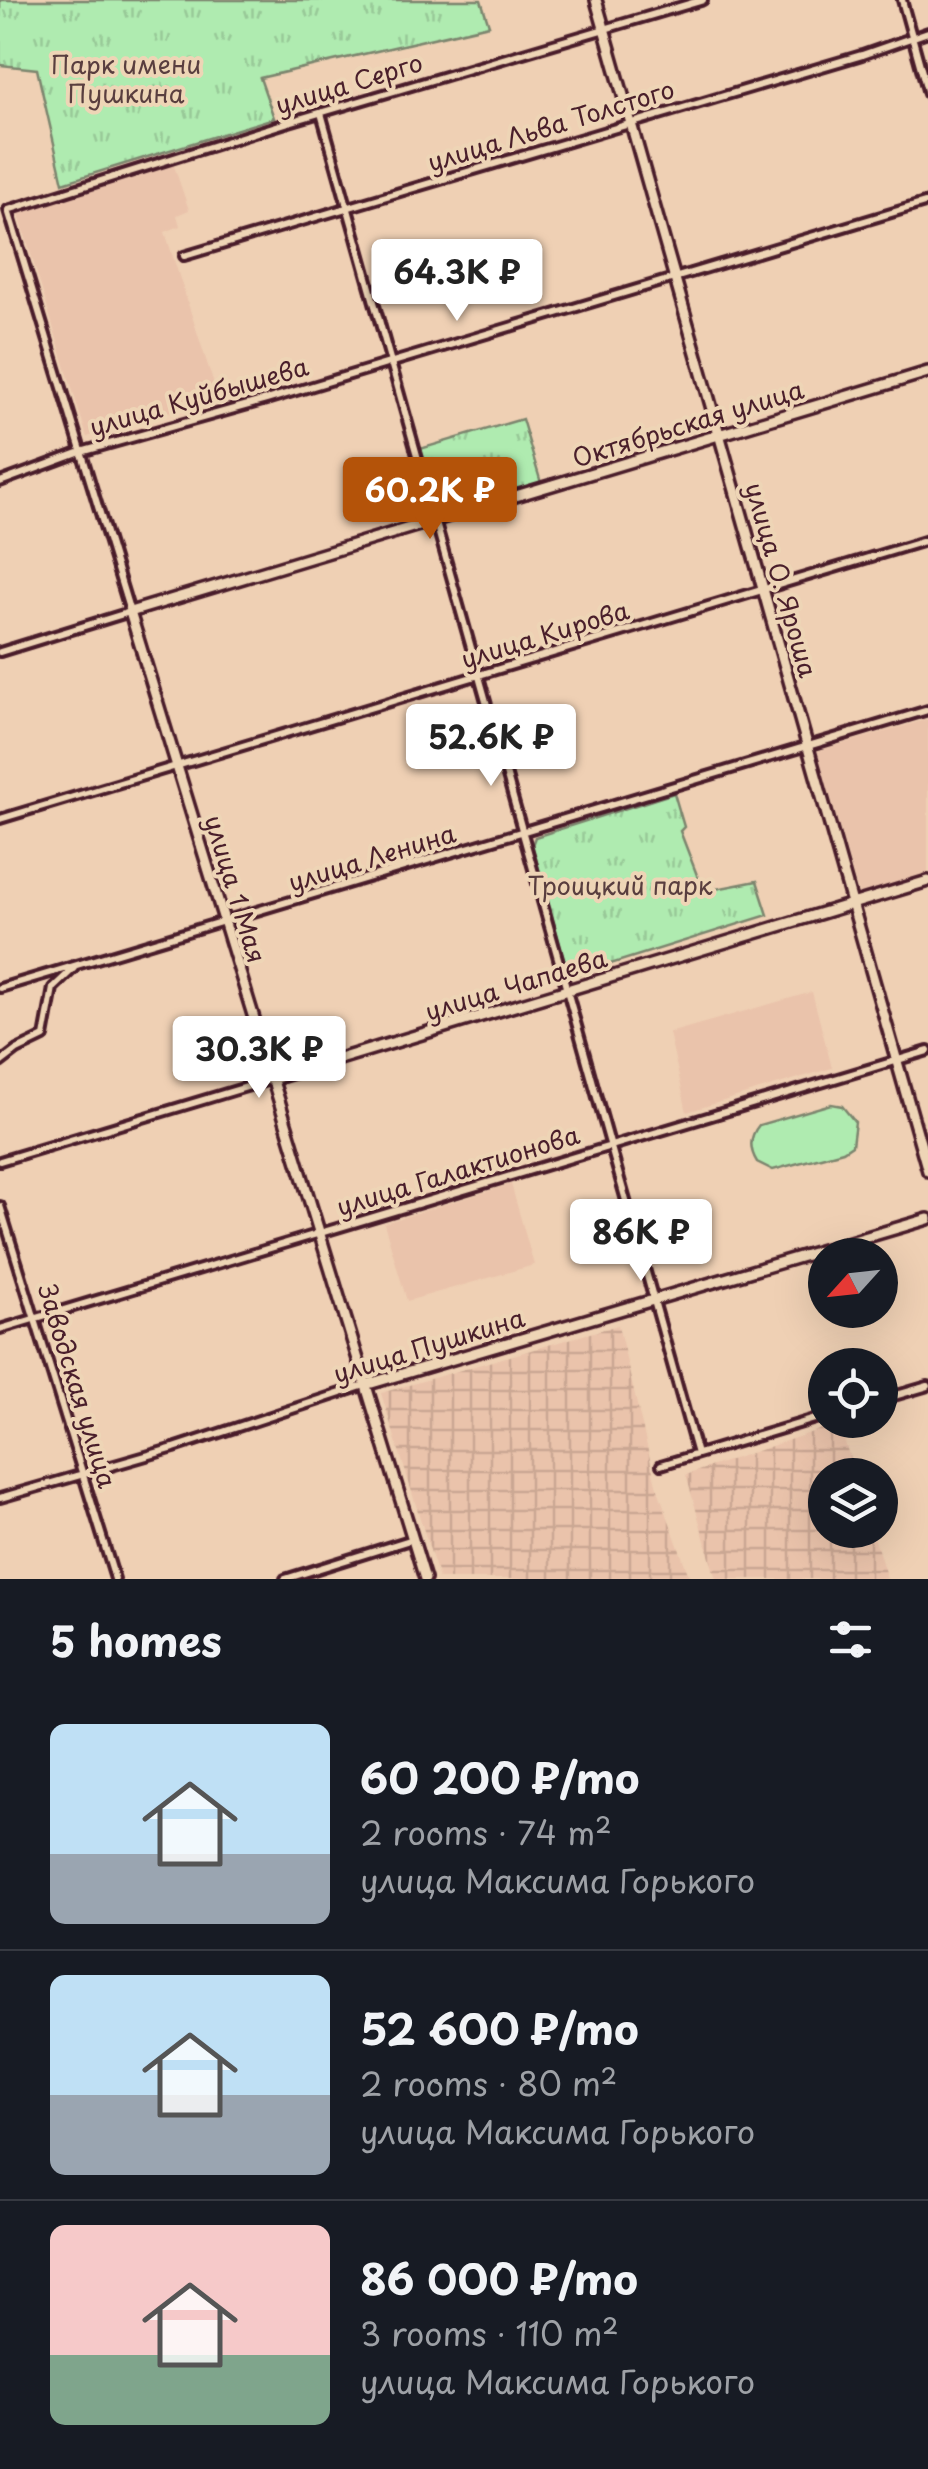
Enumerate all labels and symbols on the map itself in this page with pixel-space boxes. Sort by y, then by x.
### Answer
street label: улица Серго [270,43,427,123]
park label: Парк имени Пушкина [51,45,201,112]
street label: улица Льва Толстого [423,69,679,181]
pin: 64.3K ₽ [365,239,549,324]
street label: улица Куйбышева [85,346,313,445]
street label: Октябрьская улица [567,370,808,476]
pin: 60.2K ₽ [338,457,522,542]
street label: улица О. Яроша [736,478,828,682]
street label: улица Кирова [456,590,634,678]
pin: 52.6K ₽ [399,704,583,789]
street label: улица 1 Мая [195,810,276,967]
street label: улица Ленина [283,813,460,901]
park label: Троицкий парк [527,866,713,904]
street label: улица Чапаева [420,938,612,1030]
pin: 30.3K ₽ [167,1016,351,1101]
street label: улица Галактионова [332,1115,584,1225]
pin: 86K ₽ [571,1199,711,1284]
north arrow [808,1238,898,1328]
street label: Заводская улица [29,1279,127,1493]
street label: улица Пушкина [328,1298,529,1392]

